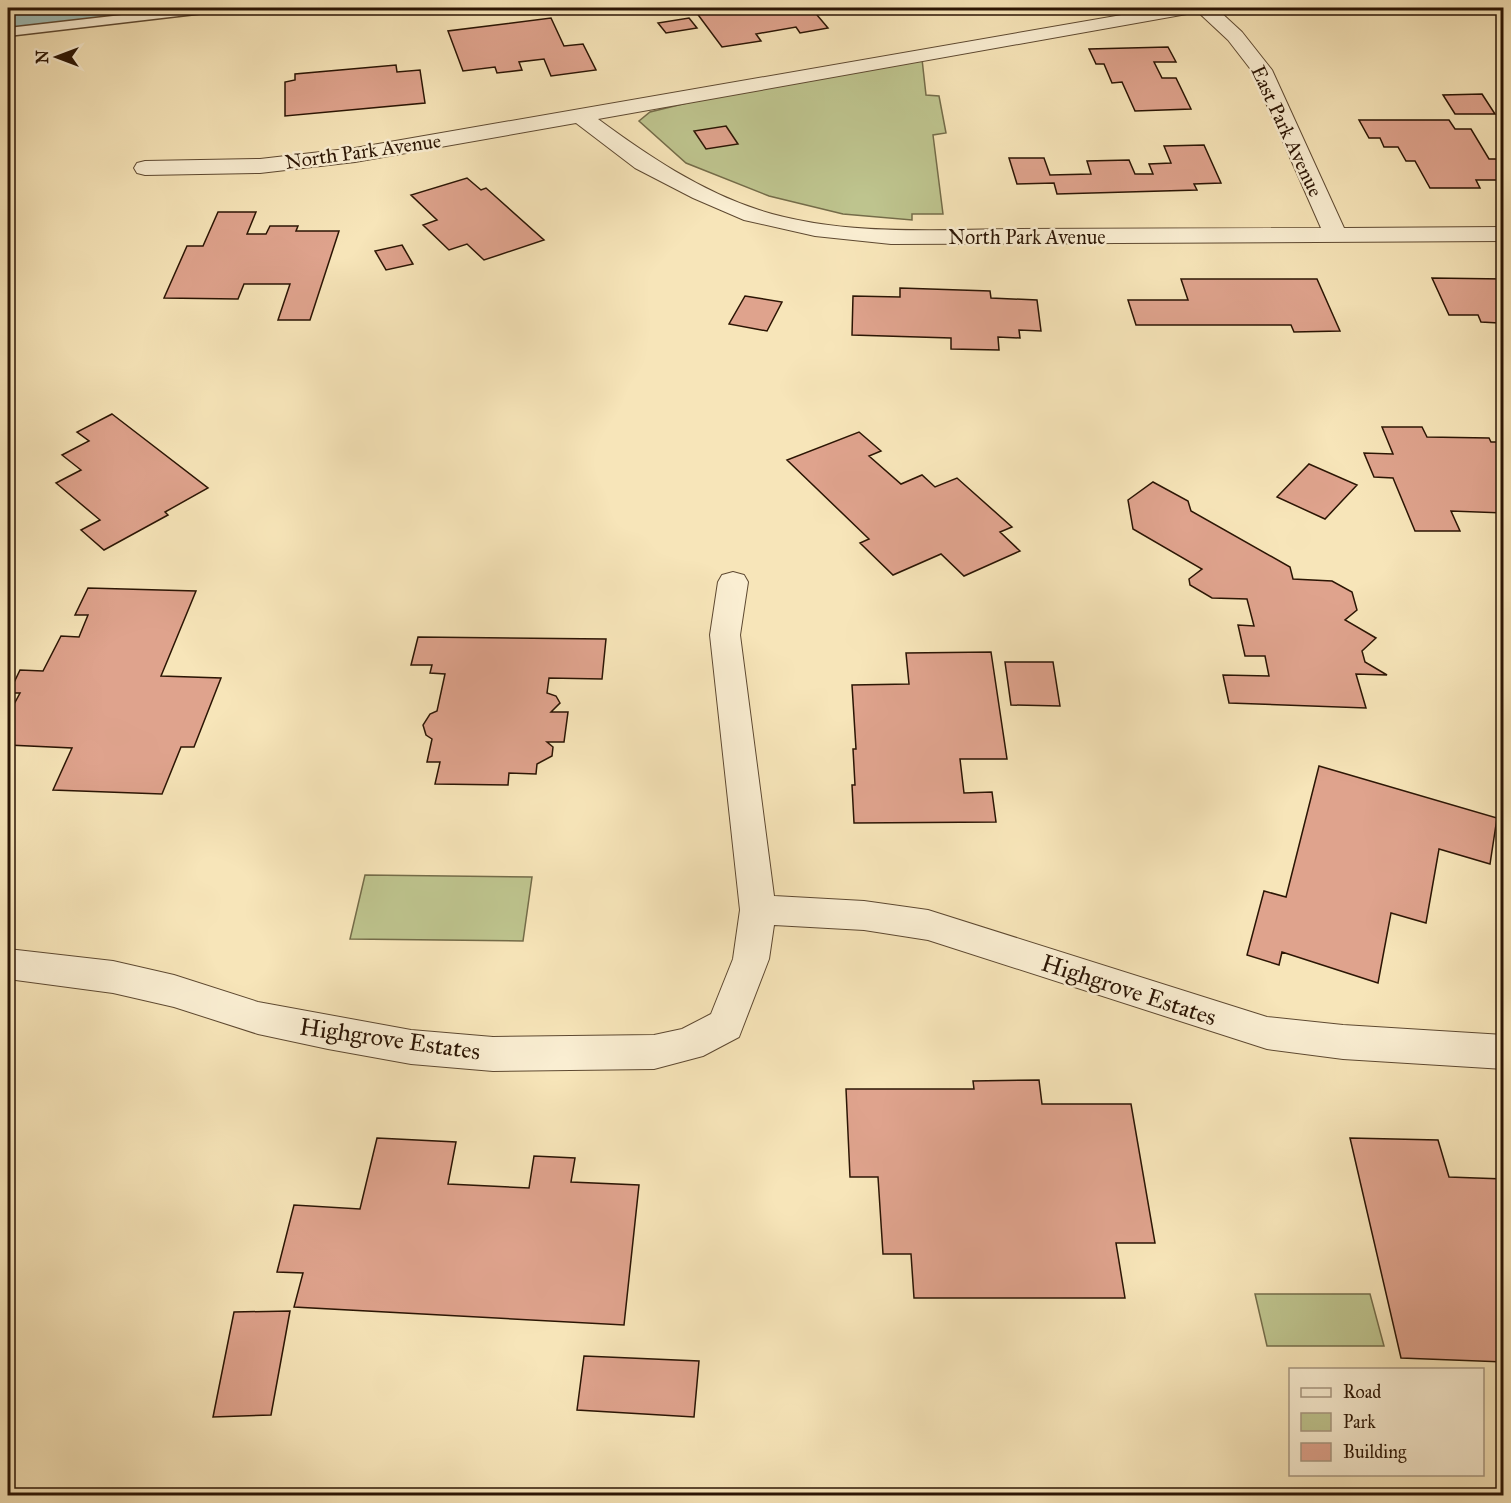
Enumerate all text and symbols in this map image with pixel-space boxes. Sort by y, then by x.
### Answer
north arrow [27,27,87,87]
text: N [33,50,52,64]
street label: East Park Avenue [1246,62,1328,200]
street label: North Park Avenue [283,128,443,174]
street label: North Park Avenue [948,225,1106,249]
street label: Highgrove Estates [1038,948,1220,1032]
street label: Highgrove Estates [298,1011,482,1067]
legend [1289,1368,1484,1476]
text: Road [1343,1381,1381,1403]
text: Park [1343,1411,1376,1433]
text: Building [1343,1441,1407,1464]

